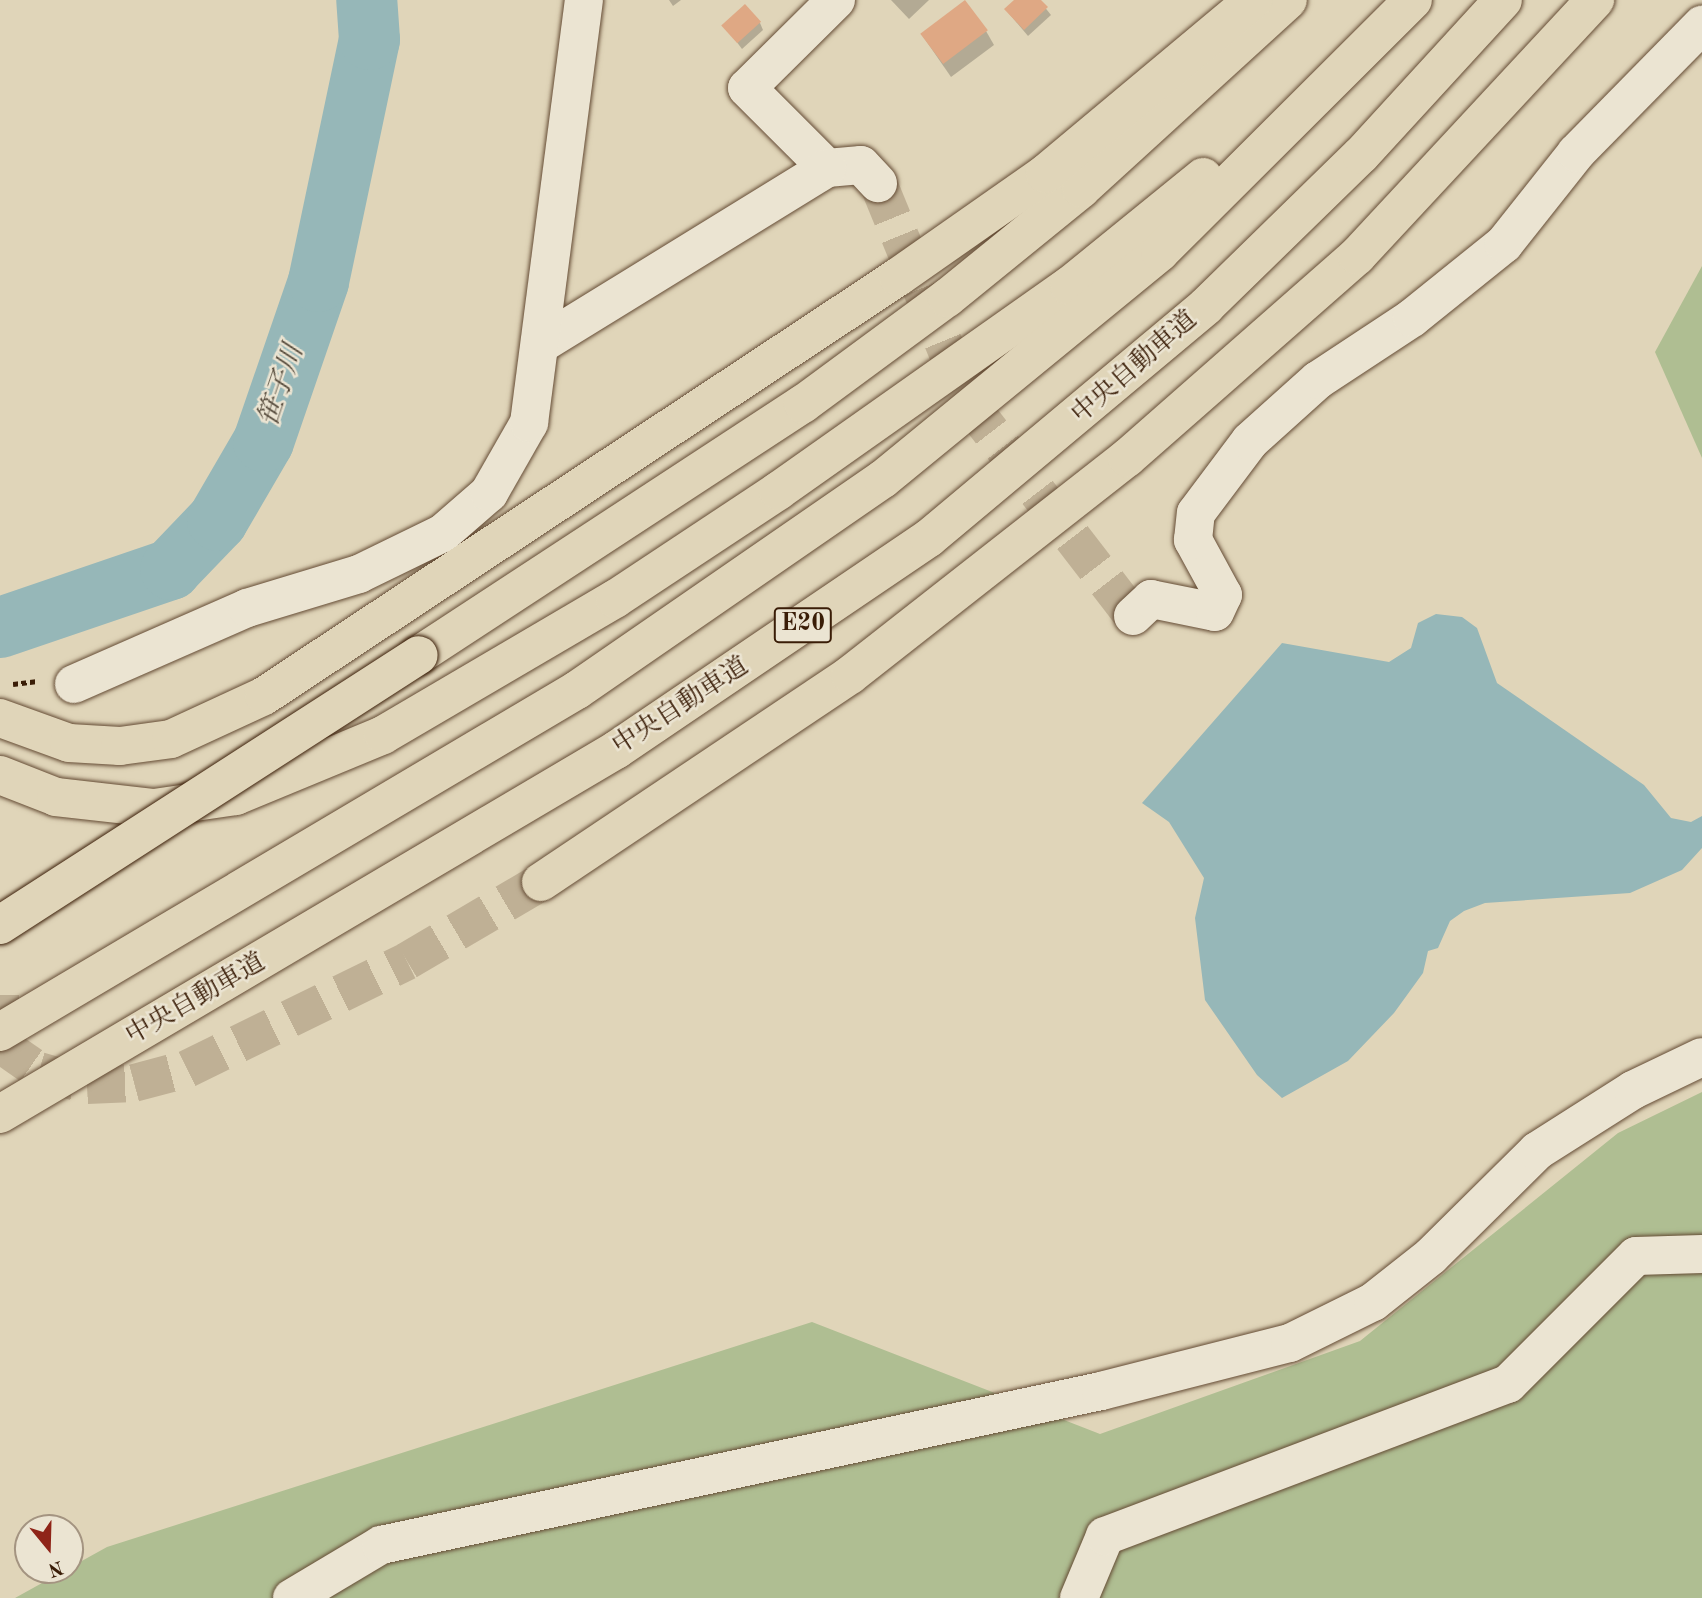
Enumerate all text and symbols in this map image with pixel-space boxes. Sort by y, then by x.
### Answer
street label: 中央自動車道 [1066,305,1204,431]
water label: 笹子川 [252,341,312,431]
road number: E20 [773,604,833,646]
street label: 中央自動車道 [607,651,755,763]
street label: 中央自動車道 [121,947,271,1053]
north arrow [14,1514,84,1584]
text: N [45,1556,65,1579]

